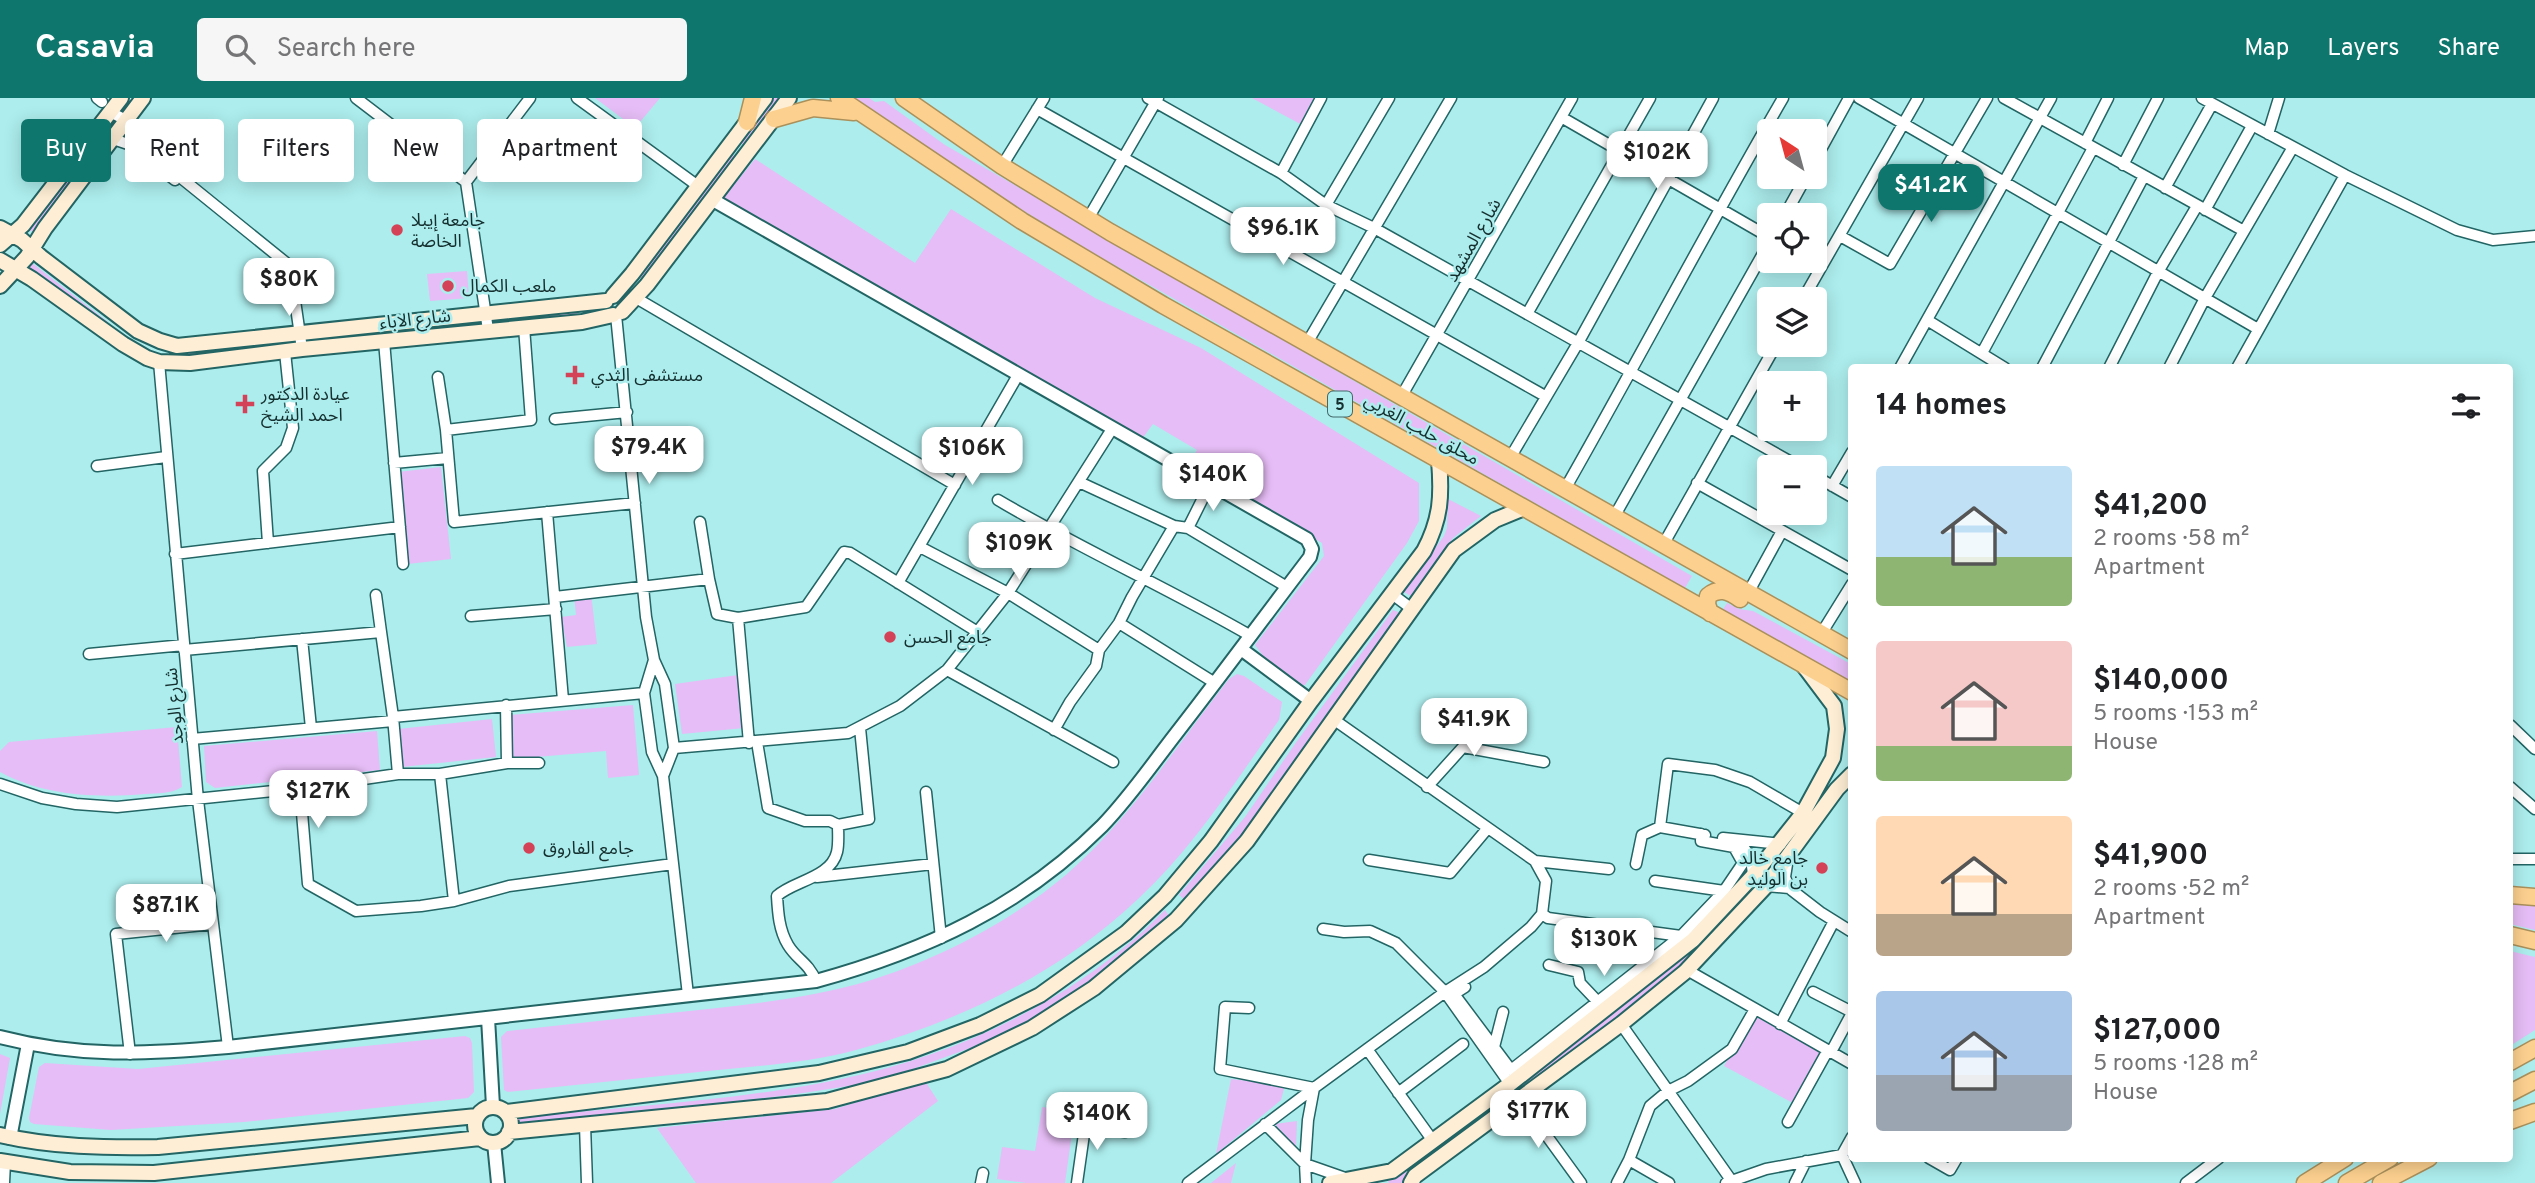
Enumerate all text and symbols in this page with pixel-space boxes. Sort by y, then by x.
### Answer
search box [197,18,687,81]
text: Casavia [35,28,155,70]
icon: search [221,30,259,68]
text: Search here [277,33,416,66]
text: Map [2244,34,2289,64]
text: Layers [2327,34,2399,64]
text: Share [2437,34,2500,64]
chip: Buy [21,119,111,182]
chip: Rent [125,119,224,182]
chip: Filters [238,119,354,182]
chip: New [368,119,463,182]
chip: Apartment [477,119,642,182]
north arrow [1757,119,1827,189]
map controls [1757,119,1827,525]
pin: $102K [1608,132,1706,191]
text: $102K [1623,139,1691,168]
pin: $41.2K [1874,164,1988,224]
text: $41.2K [1894,172,1968,201]
street label: شارع المشهد [1441,195,1508,287]
button: locate [1757,203,1827,273]
pin: $96.1K [1226,208,1340,267]
place label: جامعة إيبلا الخاصة [411,210,485,254]
text: $96.1K [1246,215,1320,244]
marker: جامعة إيبلا الخاصة [389,222,405,238]
pin: $80K [248,258,330,318]
text: $80K [259,266,319,295]
place label: ملعب الكمال [462,276,556,299]
marker: ملعب الكمال [440,278,456,294]
button: layers [1757,287,1827,357]
street label: شارع الاباء [378,305,452,337]
marker: مستشفى الثدي [565,365,585,385]
place label: مستشفى الثدي [591,365,703,388]
button: + [1757,371,1827,441]
place label: عيادة الدكتور احمد الشيخ [260,384,350,428]
icon: filters [2447,387,2485,425]
text: 14 homes [1876,388,2007,425]
street label: محلق حلب الغربي [1360,389,1483,472]
road number: 5 [1328,392,1352,416]
marker: عيادة الدكتور احمد الشيخ [235,394,255,414]
pin: $79.4K [592,426,706,486]
pin: $106K [923,428,1021,487]
text: $79.4K [610,434,688,463]
text: $106K [938,435,1006,464]
pin: $140K [1164,454,1262,513]
button: − [1757,455,1827,525]
text: $140K [1178,461,1248,490]
text: $41,200 [2093,488,2208,525]
icon: home [1932,494,2016,578]
pin: $109K [970,522,1068,582]
text: 2 rooms · 58 m² [2093,525,2249,554]
text: $109K [985,530,1053,559]
text: Apartment [2093,554,2205,583]
place label: جامع الحسن [904,627,992,651]
marker: جامع الحسن [882,629,898,645]
text: $140,000 [2093,663,2229,700]
street label: شارع الوجد [161,666,191,745]
icon: home [1932,669,2016,753]
pin: $41.9K [1417,698,1531,758]
text: 5 rooms · 153 m² [2093,700,2258,729]
text: $41.9K [1437,706,1511,735]
text: House [2093,729,2158,758]
pin: $127K [269,770,367,830]
text: $127K [285,778,351,807]
place label: جامع الفاروق [543,838,634,862]
text: $41,900 [2093,838,2208,875]
marker: جامع الفاروق [521,840,537,856]
icon: home [1932,844,2016,928]
place label: جامع خالد بن الوليد [1739,848,1808,892]
marker: جامع خالد بن الوليد [1814,860,1830,876]
text: 2 rooms · 52 m² [2093,875,2249,904]
pin: $87.1K [109,884,223,944]
text: $87.1K [132,892,200,921]
text: Apartment [2093,904,2205,933]
pin: $130K [1555,918,1653,978]
text: $130K [1570,926,1638,955]
text: $127,000 [2093,1013,2222,1050]
icon: home [1932,1019,2016,1103]
text: 5 rooms · 128 m² [2093,1050,2258,1079]
text: House [2093,1079,2158,1108]
pin: $177K [1489,1090,1587,1150]
pin: $140K [1048,1093,1146,1152]
text: $177K [1506,1098,1570,1127]
text: $140K [1062,1100,1132,1129]

